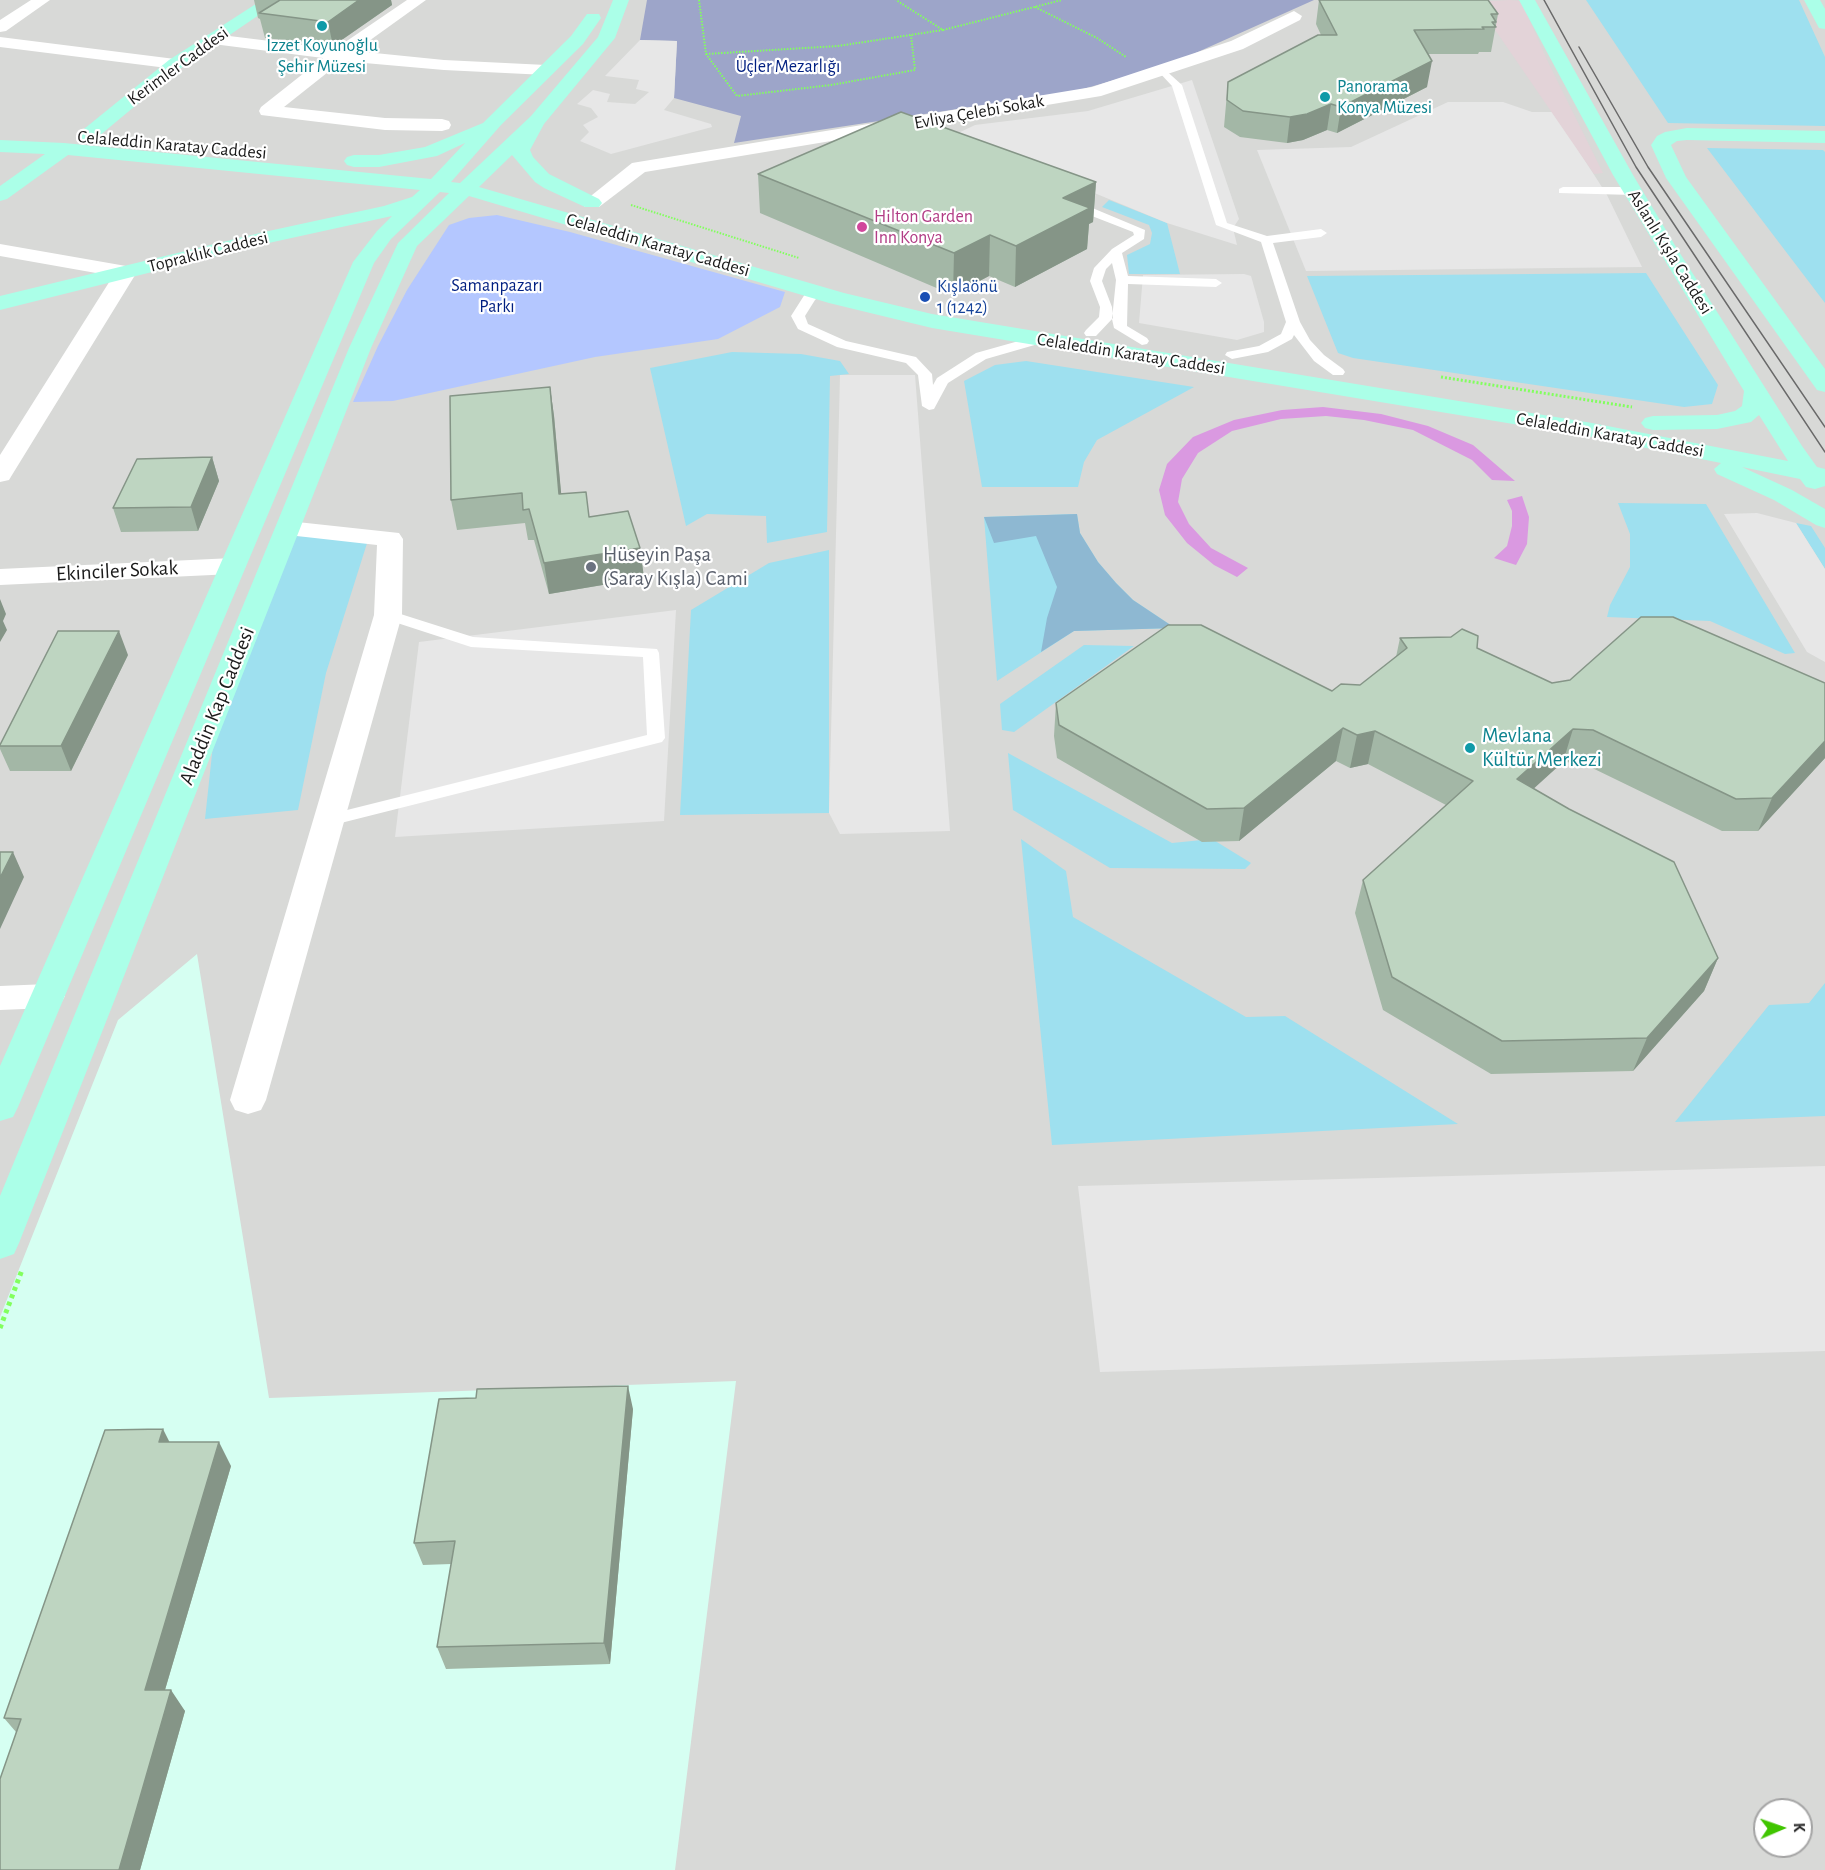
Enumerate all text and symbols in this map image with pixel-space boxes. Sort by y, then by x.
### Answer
marker: İzzet Koyunoğlu Şehir Müzesi [315,19,329,33]
street label: Kerimler Caddesi [123,22,233,110]
place label: İzzet Koyunoğlu Şehir Müzesi [266,35,378,78]
park label: Üçler Mezarlığı [736,56,840,78]
place label: Panorama Konya Müzesi [1337,76,1432,118]
street label: Evliya Çelebi Sokak [913,90,1045,134]
marker: Panorama Konya Müzesi [1318,90,1332,104]
street label: Celaleddin Karatay Caddesi [76,126,268,164]
street label: Aslanlı Kışla Caddesi [1623,186,1717,318]
place label: Hilton Garden Inn Konya [874,206,973,248]
street label: Celaleddin Karatay Caddesi [564,208,752,282]
marker: Hilton Garden Inn Konya [855,220,869,234]
street label: Topraklık Caddesi [146,227,270,277]
park label: Samanpazarı Parkı [451,275,543,318]
place label: Kışlaönü 1 (1242) [937,276,998,318]
marker: Kışlaönü 1 (1242) [918,290,932,304]
street label: Celaleddin Karatay Caddesi [1036,328,1226,380]
street label: Celaleddin Karatay Caddesi [1515,408,1705,462]
place label: Hüseyin Paşa (Saray Kışla) Cami [603,542,748,592]
street label: Ekinciler Sokak [55,555,179,587]
marker: Hüseyin Paşa (Saray Kışla) Cami [584,560,598,574]
street label: Aladdin Kap Caddesi [174,623,260,789]
place label: Mevlana Kültür Merkezi [1482,723,1602,773]
marker: Mevlana Kültür Merkezi [1463,741,1477,755]
north arrow [1753,1798,1813,1858]
text: K [1791,1822,1807,1832]

